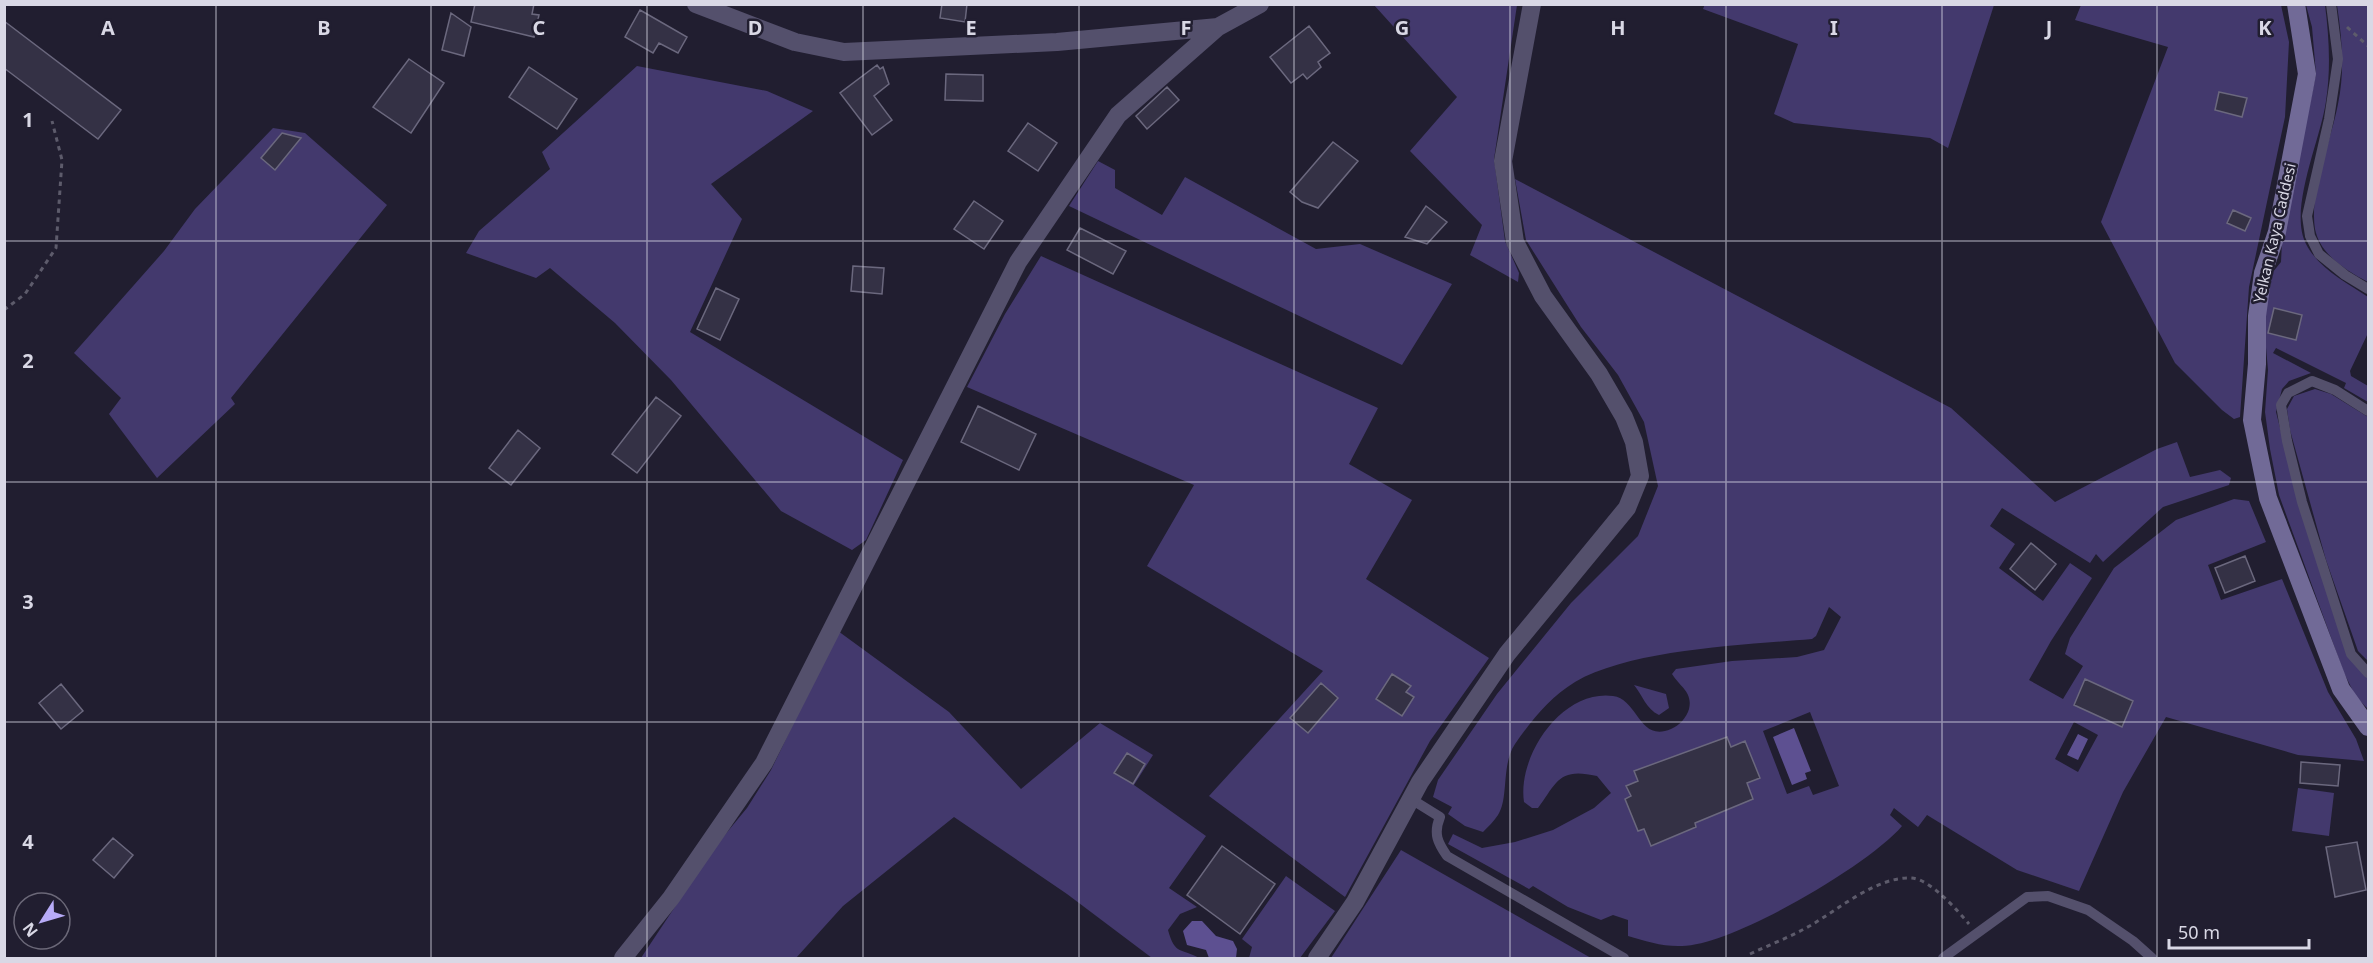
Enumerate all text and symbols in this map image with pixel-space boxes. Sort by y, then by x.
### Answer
text: A [101,14,115,41]
text: B [317,14,331,41]
text: C [533,14,546,41]
text: D [748,14,762,41]
text: E [965,14,977,41]
text: F [1181,14,1191,41]
text: G [1395,14,1409,41]
text: H [1610,14,1626,41]
text: I [1830,14,1838,41]
text: J [2044,14,2052,41]
text: K [2258,14,2272,41]
text: 1 [22,106,34,133]
street label: Yelkan Kaya Caddesi [2248,161,2300,305]
text: 2 [22,347,34,374]
text: 3 [22,588,34,615]
text: 4 [22,828,34,855]
north arrow [12,891,72,951]
scale bar [2169,912,2308,950]
text: N [17,918,43,942]
text: 50 m [2178,920,2220,944]

